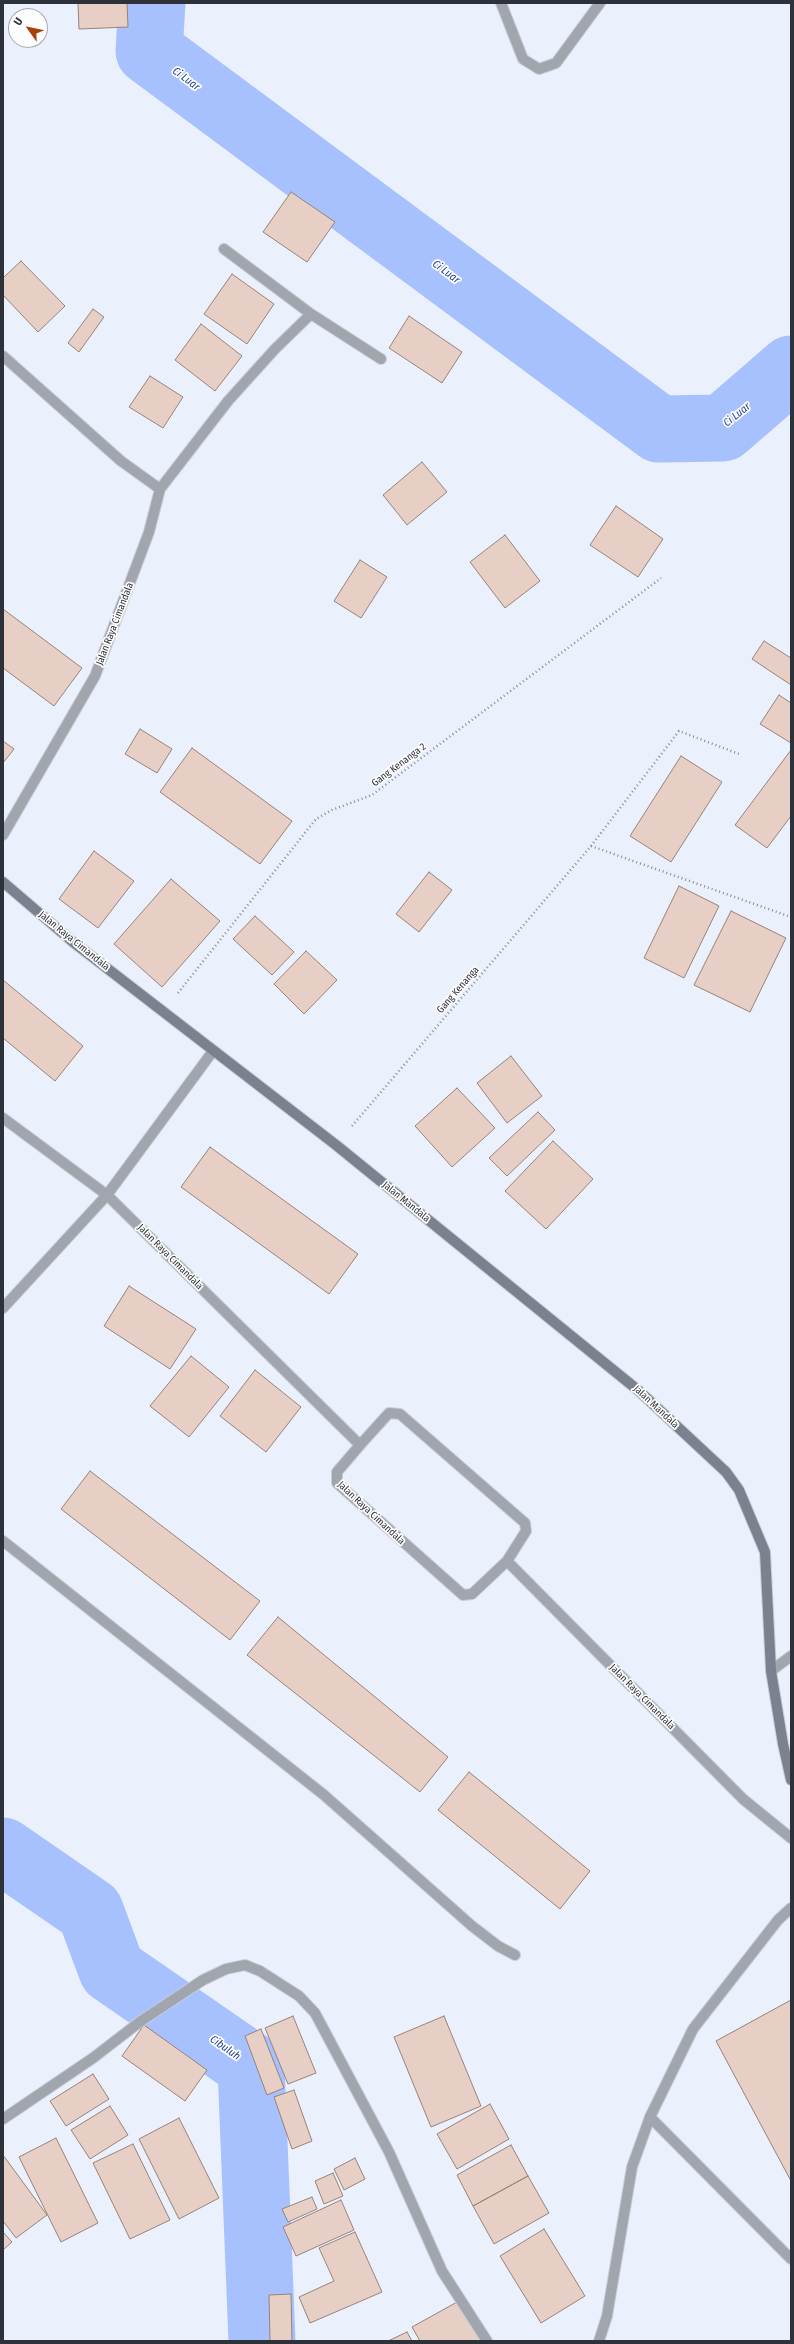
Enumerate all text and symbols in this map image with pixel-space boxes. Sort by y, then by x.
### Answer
north arrow [8,8,48,48]
text: U [11,15,26,28]
water label: Ci Luar [170,64,202,94]
water label: Ci Luar [430,257,462,287]
water label: Ci Luar [721,400,753,430]
street label: Jalan Raya Cimandala [94,581,136,667]
street label: Gang Kenanga 2 [370,741,428,789]
street label: Jalan Raya Cimandala [36,909,112,973]
street label: Gang Kenanga [434,964,482,1016]
street label: Jalan Mandala [380,1179,432,1225]
street label: Jalan Raya Cimandala [135,1222,205,1292]
street label: Jalan Mandala [631,1383,681,1431]
street label: Jalan Raya Cimandala [335,1479,407,1547]
street label: Jalan Raya Cimandala [607,1662,677,1732]
water label: Cibuluh [207,2033,243,2063]

